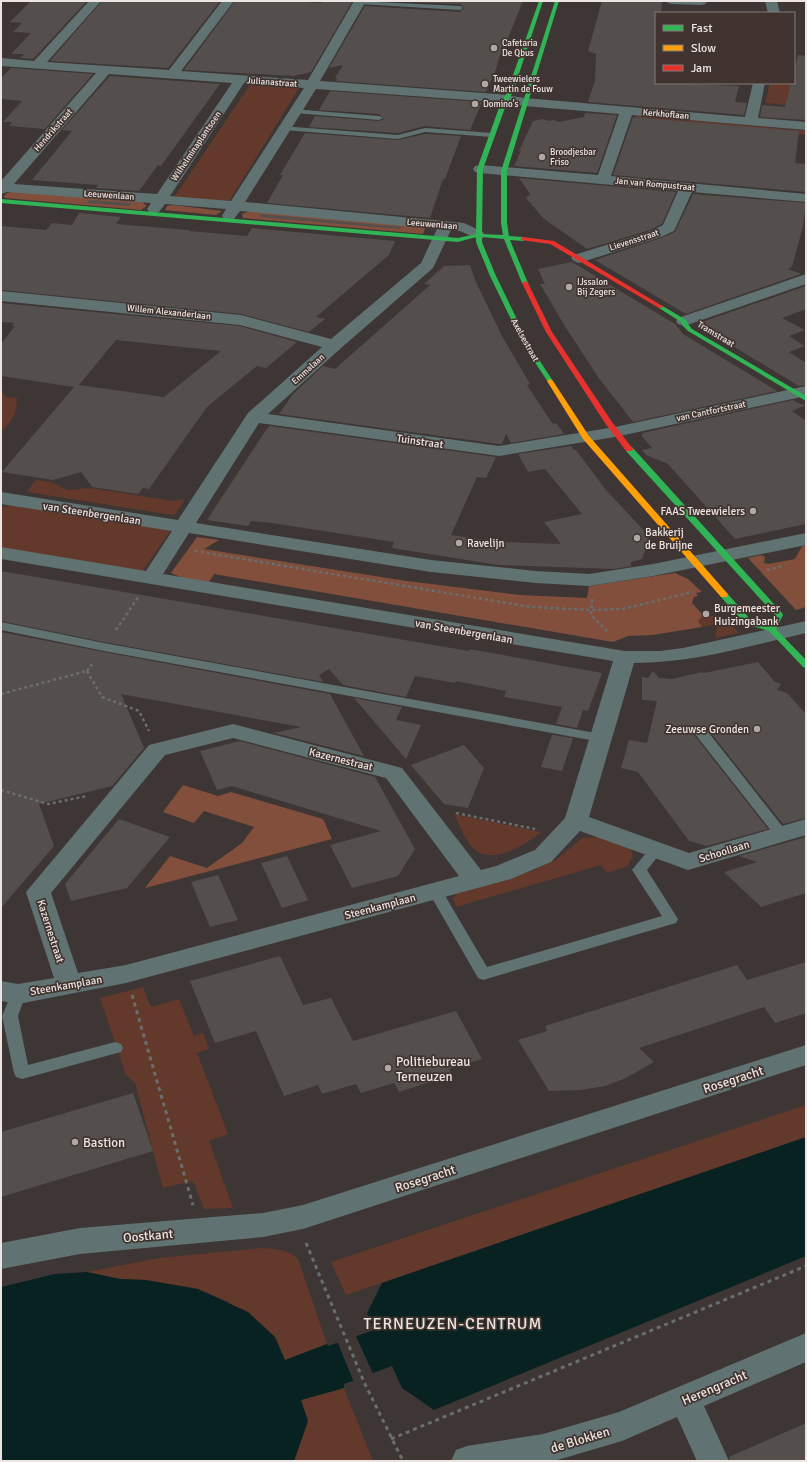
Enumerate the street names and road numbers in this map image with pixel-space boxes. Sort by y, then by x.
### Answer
street label: Julianastraat [246,75,298,90]
street label: Hendrikstraat [32,107,75,154]
street label: Kerkhoflaan [642,107,690,122]
street label: Wilhelminaplantsoen [169,109,224,183]
street label: Jan van Rompustraat [615,176,695,193]
street label: Leeuwenlaan [83,188,135,203]
street label: Leeuwenlaan [406,217,458,232]
street label: Lievensstraat [608,227,660,254]
street label: Willem Alexanderlaan [127,303,211,322]
street label: Axelsestraat [508,317,541,364]
street label: Tramstraat [695,319,736,350]
street label: Emmalaan [290,352,327,387]
street label: van Cantfortstraat [675,399,747,424]
street label: Tuinstraat [396,432,444,451]
street label: van Steenbergenlaan [42,499,142,528]
street label: van Steenbergenlaan [414,617,514,646]
street label: Kazernestraat [308,745,374,774]
street label: Schoollaan [697,838,751,865]
street label: Steenkamplaan [343,891,417,922]
street label: Kazernestraat [34,898,67,964]
street label: Steenkamplaan [29,973,103,998]
street label: Rosegracht [701,1063,766,1097]
street label: Rosegracht [393,1162,458,1196]
street label: Oostkant [122,1226,174,1246]
street label: Herengracht [679,1367,750,1409]
street label: de Blokken [549,1423,612,1457]

